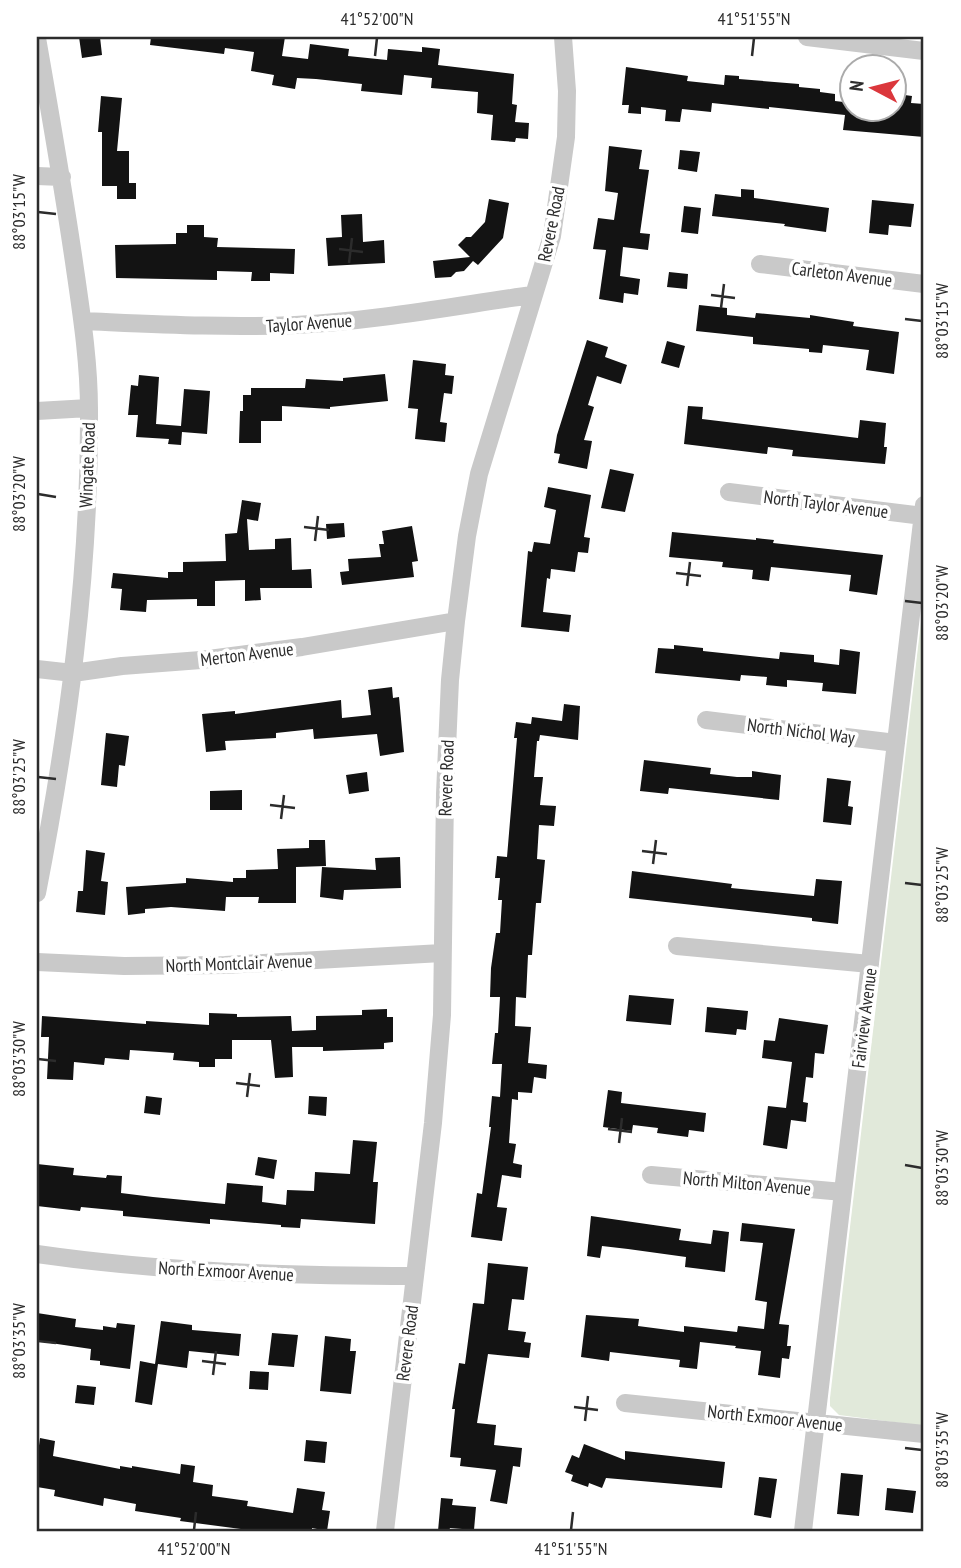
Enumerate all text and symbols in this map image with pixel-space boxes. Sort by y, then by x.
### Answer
text: 41°52'00"N [341,7,413,30]
text: 41°51'55"N [718,7,790,30]
north arrow [838,52,908,122]
text: N [844,79,869,92]
text: 88°03'15"W [7,174,30,250]
street label: Revere Road [532,184,570,264]
street label: Carleton Avenue [790,256,894,292]
text: 88°03'15"W [930,283,953,359]
street label: Taylor Avenue [265,309,353,337]
street label: Wingate Road [74,422,100,508]
text: 88°03'20"W [7,456,30,532]
street label: North Taylor Avenue [762,485,890,523]
text: 88°03'20"W [930,565,953,641]
street label: Merton Avenue [199,637,295,671]
street label: North Nichol Way [746,713,856,749]
text: 88°03'25"W [7,739,30,815]
street label: Revere Road [433,739,459,817]
text: 88°03'25"W [930,847,953,923]
street label: North Montclair Avenue [165,949,313,977]
street label: Fairview Avenue [846,967,882,1069]
text: 88°03'30"W [7,1021,30,1097]
text: 88°03'30"W [930,1130,953,1206]
street label: North Milton Avenue [682,1166,812,1200]
street label: North Exmoor Avenue [158,1256,294,1286]
text: 88°03'35"W [7,1303,30,1379]
street label: Revere Road [391,1304,423,1382]
street label: North Exmoor Avenue [706,1399,844,1437]
text: 88°03'35"W [930,1412,953,1488]
text: 41°52'00"N [158,1537,230,1560]
text: 41°51'55"N [535,1537,607,1560]

